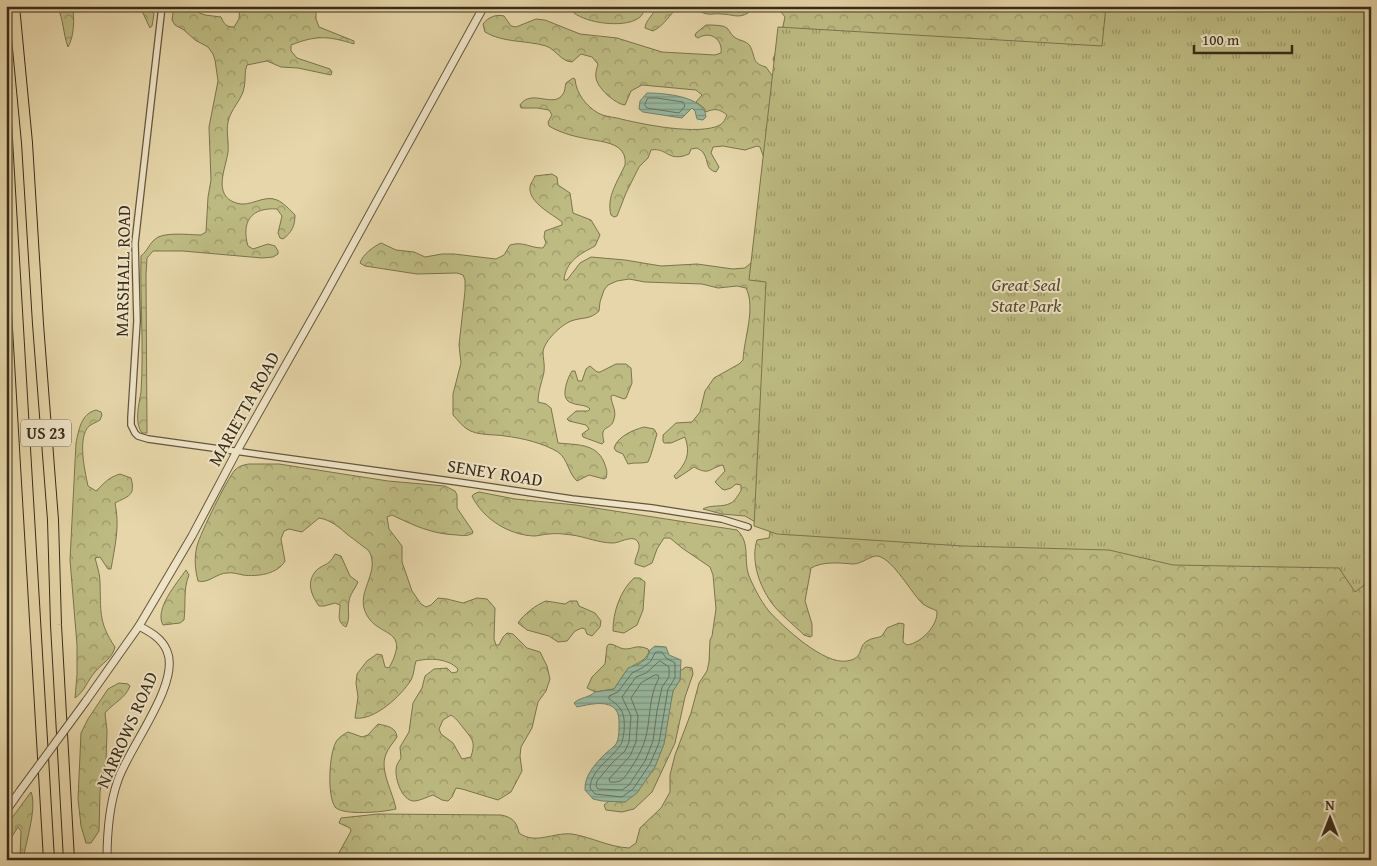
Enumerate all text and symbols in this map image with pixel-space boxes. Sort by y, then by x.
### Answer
scale bar [1194,22,1292,54]
text: 100 m [1202,29,1240,50]
street label: MARSHALL ROAD [108,205,137,337]
park label: Great Seal State Park [991,271,1062,319]
street label: MARIETTA ROAD [201,346,286,471]
road number: US 23 [21,419,71,446]
street label: SENEY ROAD [445,452,545,493]
street label: NARROWS ROAD [89,667,164,792]
north arrow [1304,794,1354,844]
text: N [1325,795,1335,815]

